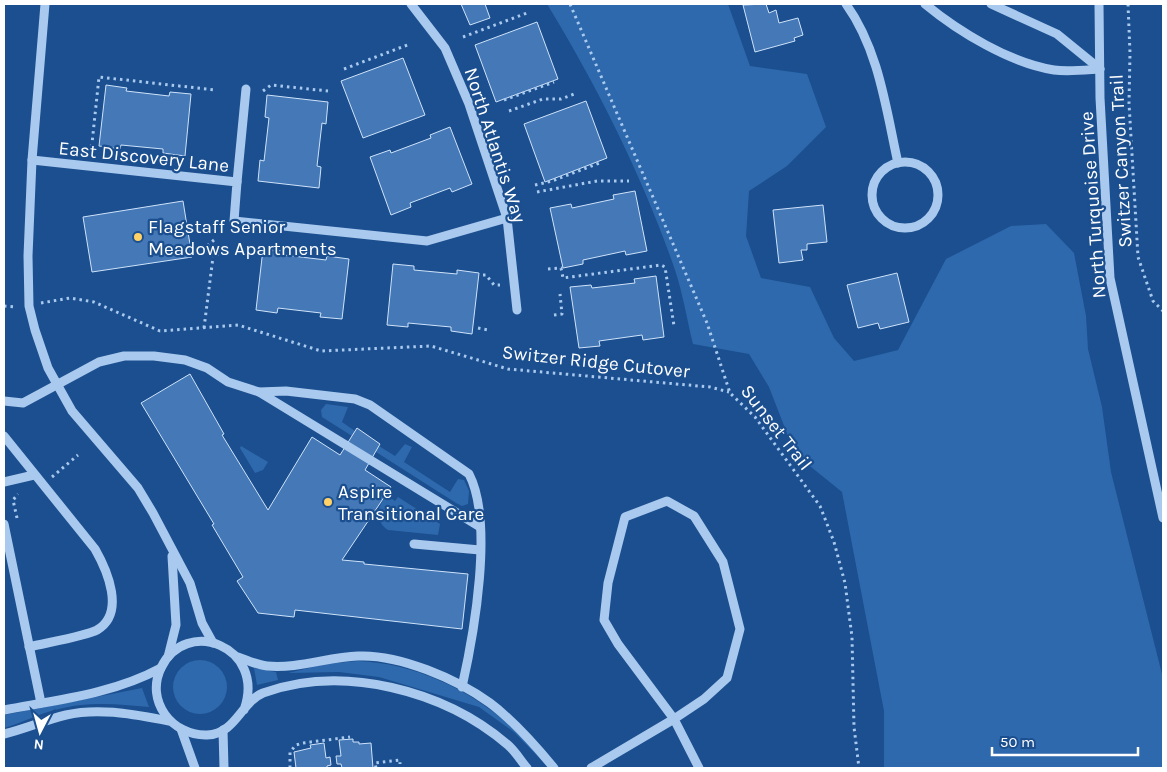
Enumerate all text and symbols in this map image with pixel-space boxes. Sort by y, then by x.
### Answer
street label: North Atlantis Way [460,65,531,226]
street label: Switzer Canyon Trail [1105,74,1137,248]
street label: North Turquoise Drive [1075,111,1111,299]
street label: East Discovery Lane [58,137,230,177]
place label: Flagstaff Senior Meadows Apartments [148,216,337,260]
marker: Flagstaff Senior Meadows Apartments [132,231,144,243]
street label: Switzer Ridge Cutover [501,341,691,383]
street label: Sunset Trail [736,381,816,475]
place label: Aspire Transitional Care [338,481,484,525]
marker: Aspire Transitional Care [322,496,334,508]
north arrow [15,707,65,757]
scale bar [992,724,1138,756]
text: 50 m [1000,733,1035,751]
text: N [33,735,45,753]

